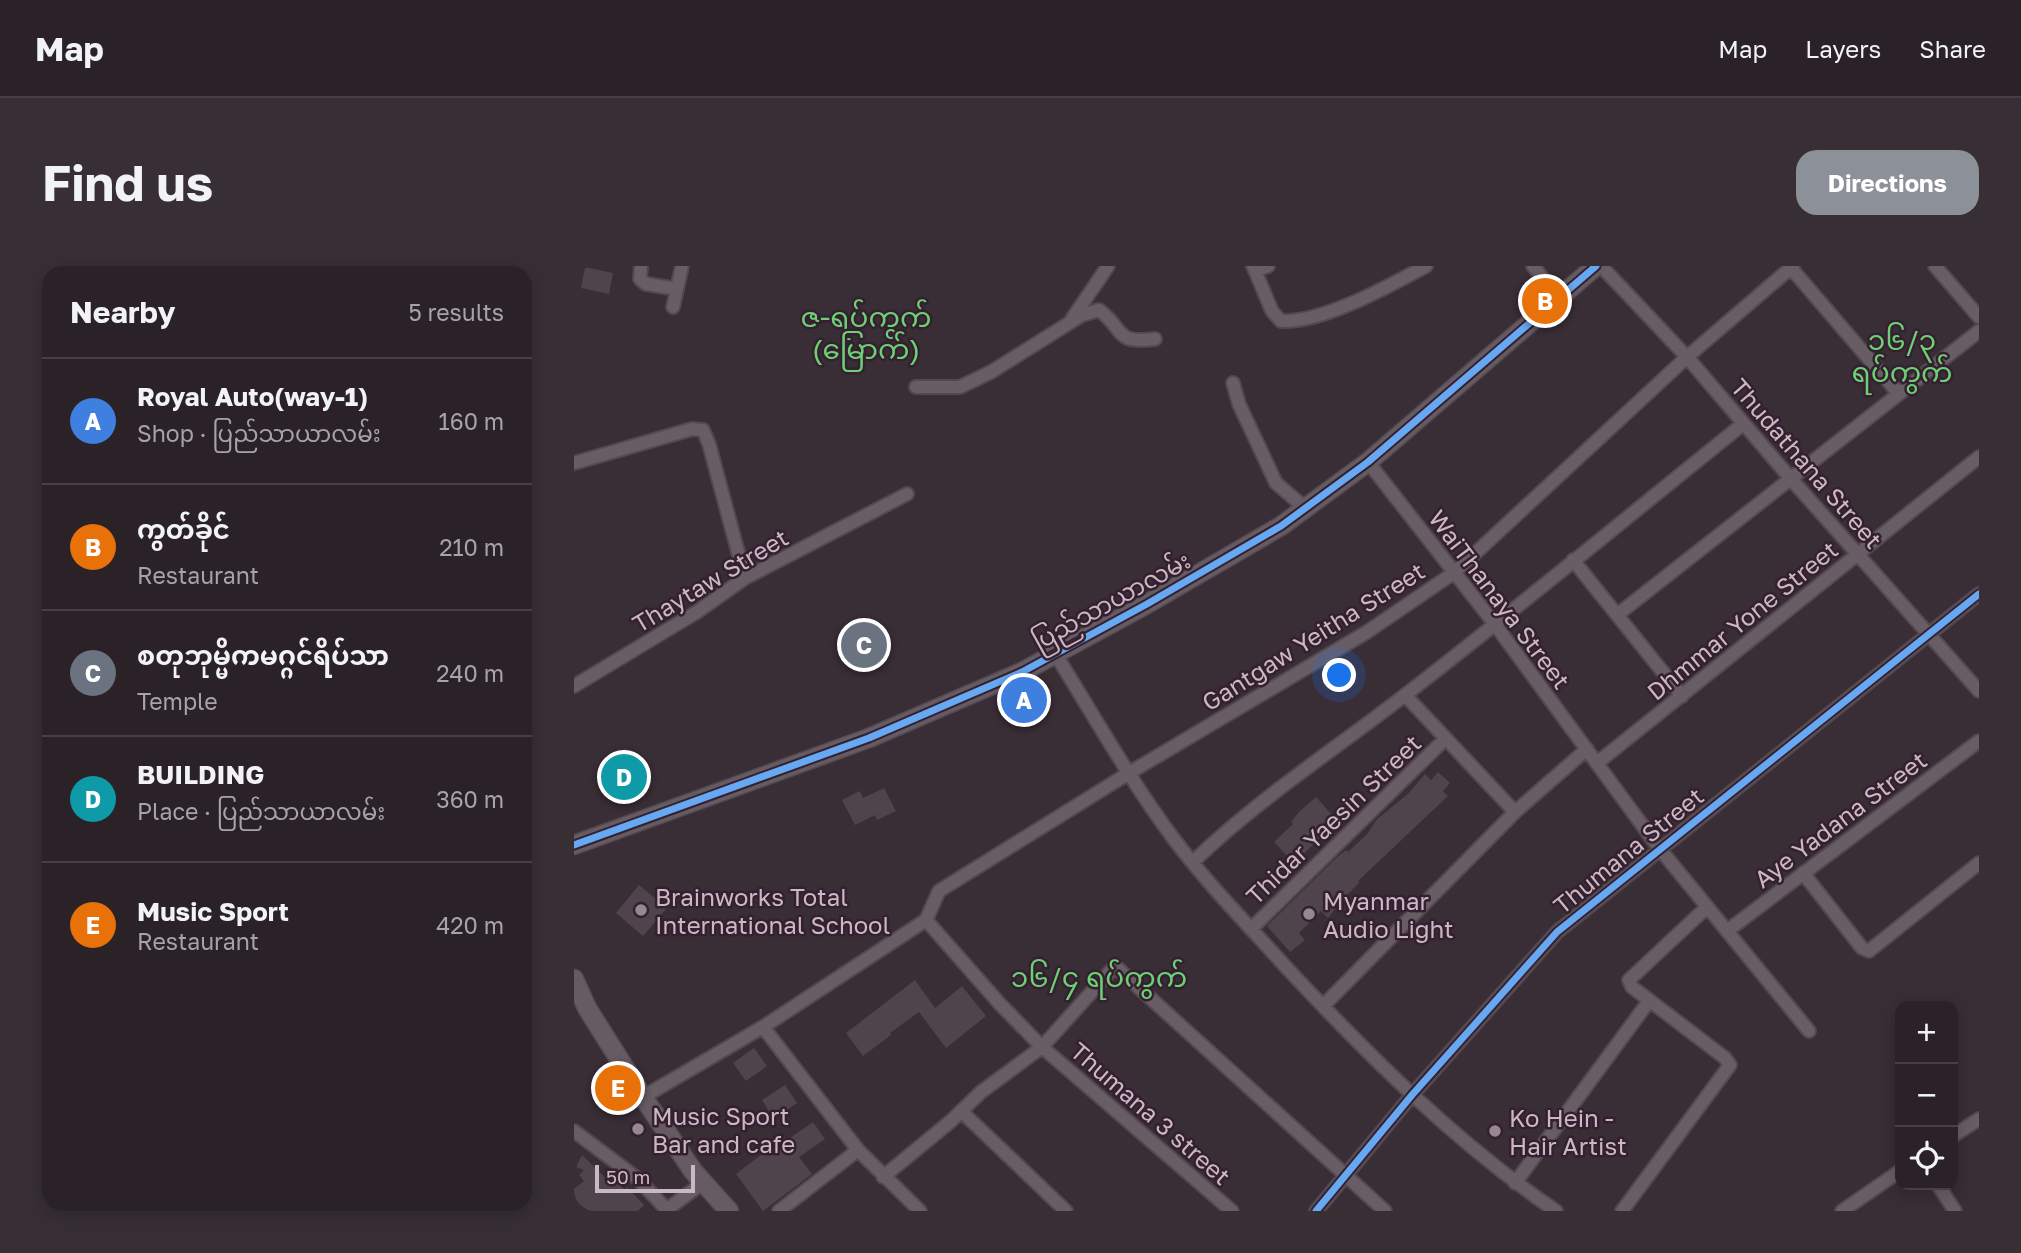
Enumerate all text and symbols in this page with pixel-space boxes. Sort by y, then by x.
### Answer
text: Map [35,29,104,68]
text: Map [1718,34,1767,63]
text: Layers [1805,34,1881,63]
text: Share [1919,34,1986,63]
button: Directions [1796,150,1979,215]
text: Find us [42,153,213,212]
pin: B [1522,275,1568,327]
text: Nearby [70,294,175,330]
text: 5 results [408,298,504,326]
district label: ဇ-ရပ်ကွက် (မြောက်) [801,299,931,372]
district label: ၁၆/၃ ရပ်ကွက် [1851,322,1953,395]
street label: Thudathana Street [1725,372,1889,554]
text: Royal Auto(way-1) [137,381,368,412]
text: A [85,407,101,435]
text: 160 m [439,407,504,435]
text: Shop · ပြည်သာယာလမ်း [137,419,381,447]
street label: WaiThanaya Street [1423,504,1577,694]
text: ကွတ်ခိုင် [137,514,230,545]
street label: Thaytaw Street [627,522,793,638]
text: B [85,533,101,561]
text: 210 m [439,533,504,561]
street label: Dhmmar Yone Street [1641,534,1843,706]
street label: ပြည်သာယာလမ်း [1027,545,1198,661]
street label: Gantgaw Yeitha Street [1196,556,1430,716]
text: Restaurant [137,561,259,589]
pin: C [841,619,887,671]
text: စတုဘုမ္မိကမဂ္ဂင်ရိပ်သာ [137,640,389,671]
your location [1322,658,1356,692]
text: C [85,659,101,687]
text: 240 m [436,659,504,687]
pin: A [1001,674,1047,726]
text: Temple [137,687,218,715]
street label: Thidar Yaesin Street [1240,728,1426,910]
street label: Aye Yadana Street [1748,745,1932,893]
pin: D [601,751,647,803]
text: BUILDING [137,759,264,790]
street label: Thumana Street [1547,781,1709,919]
text: D [85,785,101,813]
text: 360 m [436,785,504,813]
text: Place · ပြည်သာယာလမ်း [137,797,385,825]
place label: Brainworks Total International School [655,882,890,939]
place label: Myanmar Audio Light [1323,886,1454,943]
text: Music Sport [137,896,289,927]
marker: Brainworks Total International School [633,902,649,918]
marker: Myanmar Audio Light [1301,906,1317,922]
text: E [86,911,100,939]
text: 420 m [436,911,504,939]
text: Restaurant [137,927,259,955]
district label: ၁၆/၄ ရပ်ကွက် [1011,959,1187,1000]
map controls [1895,1001,1958,1190]
button: + [1895,1001,1958,1064]
street label: Thumana 3 street [1065,1036,1237,1190]
pin: E [595,1062,641,1114]
button: − [1895,1064,1958,1127]
place label: Music Sport Bar and cafe [652,1101,795,1158]
place label: Ko Hein - Hair Artist [1509,1103,1627,1160]
marker: Music Sport Bar and cafe [630,1121,646,1137]
marker: Ko Hein - Hair Artist [1487,1123,1503,1139]
button: locate [1895,1127,1958,1190]
scale bar [595,1162,695,1194]
text: 50 m [606,1165,650,1188]

